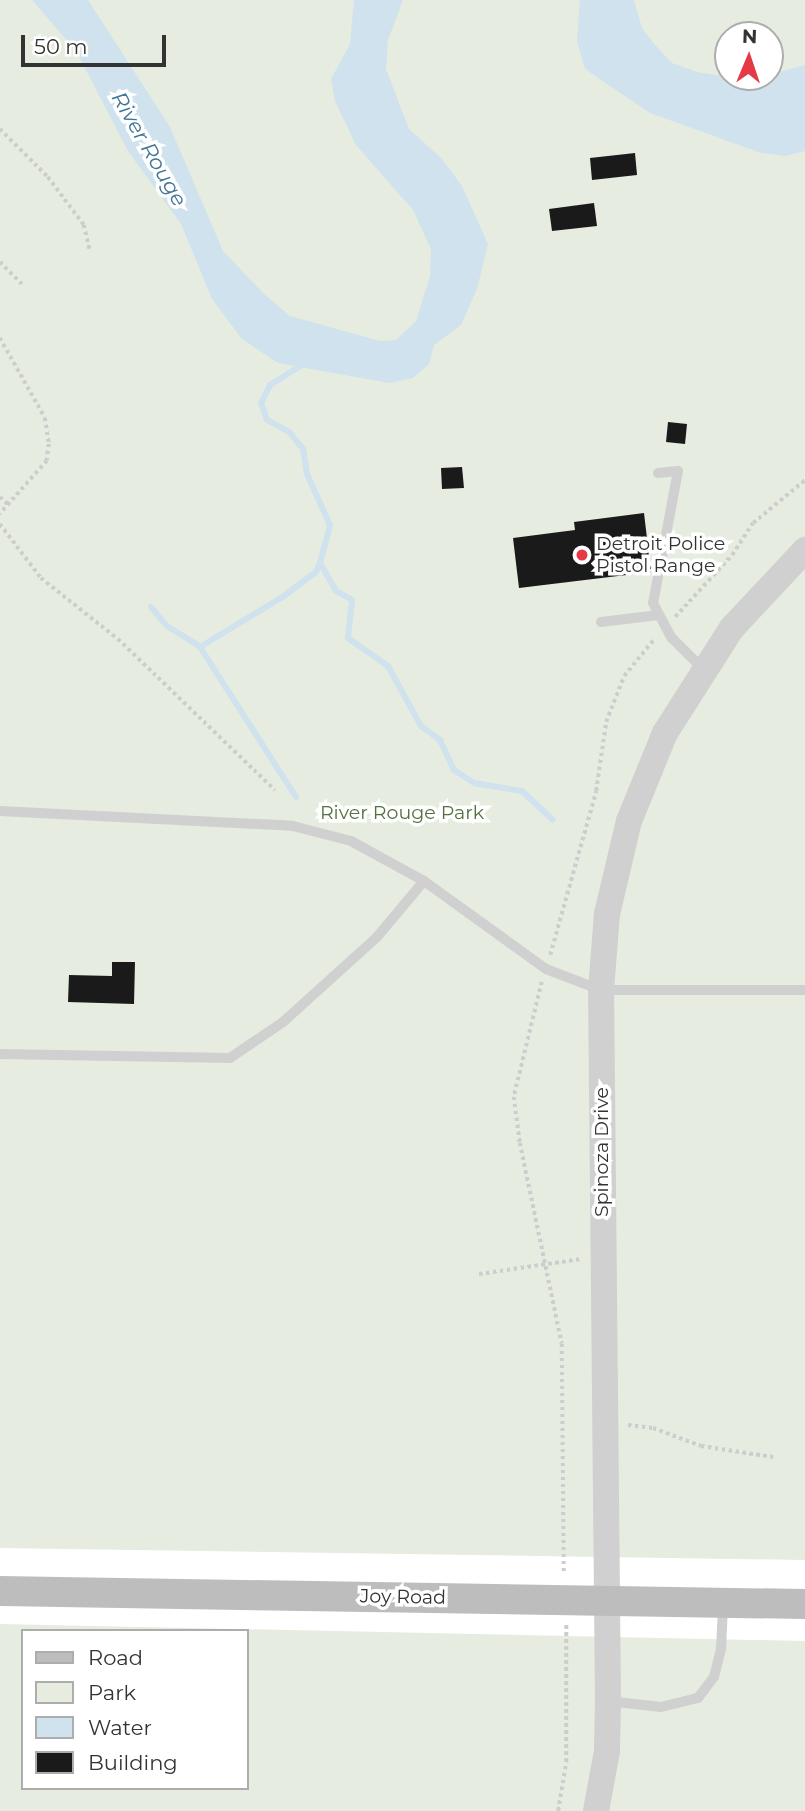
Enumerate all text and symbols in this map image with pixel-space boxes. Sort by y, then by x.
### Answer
scale bar [24,21,170,65]
north arrow [714,21,784,91]
text: N [742,25,758,48]
text: 50 m [34,34,88,59]
water label: River Rouge [106,87,192,211]
place label: Detroit Police Pistol Range [596,533,725,577]
marker: Detroit Police Pistol Range [574,547,590,563]
park label: River Rouge Park [320,802,484,824]
street label: Spinoza Drive [591,1087,613,1217]
street label: Joy Road [360,1585,446,1609]
legend [21,1629,248,1790]
text: Road [88,1645,143,1670]
text: Park [88,1680,136,1705]
text: Water [88,1715,152,1740]
text: Building [88,1750,178,1775]

